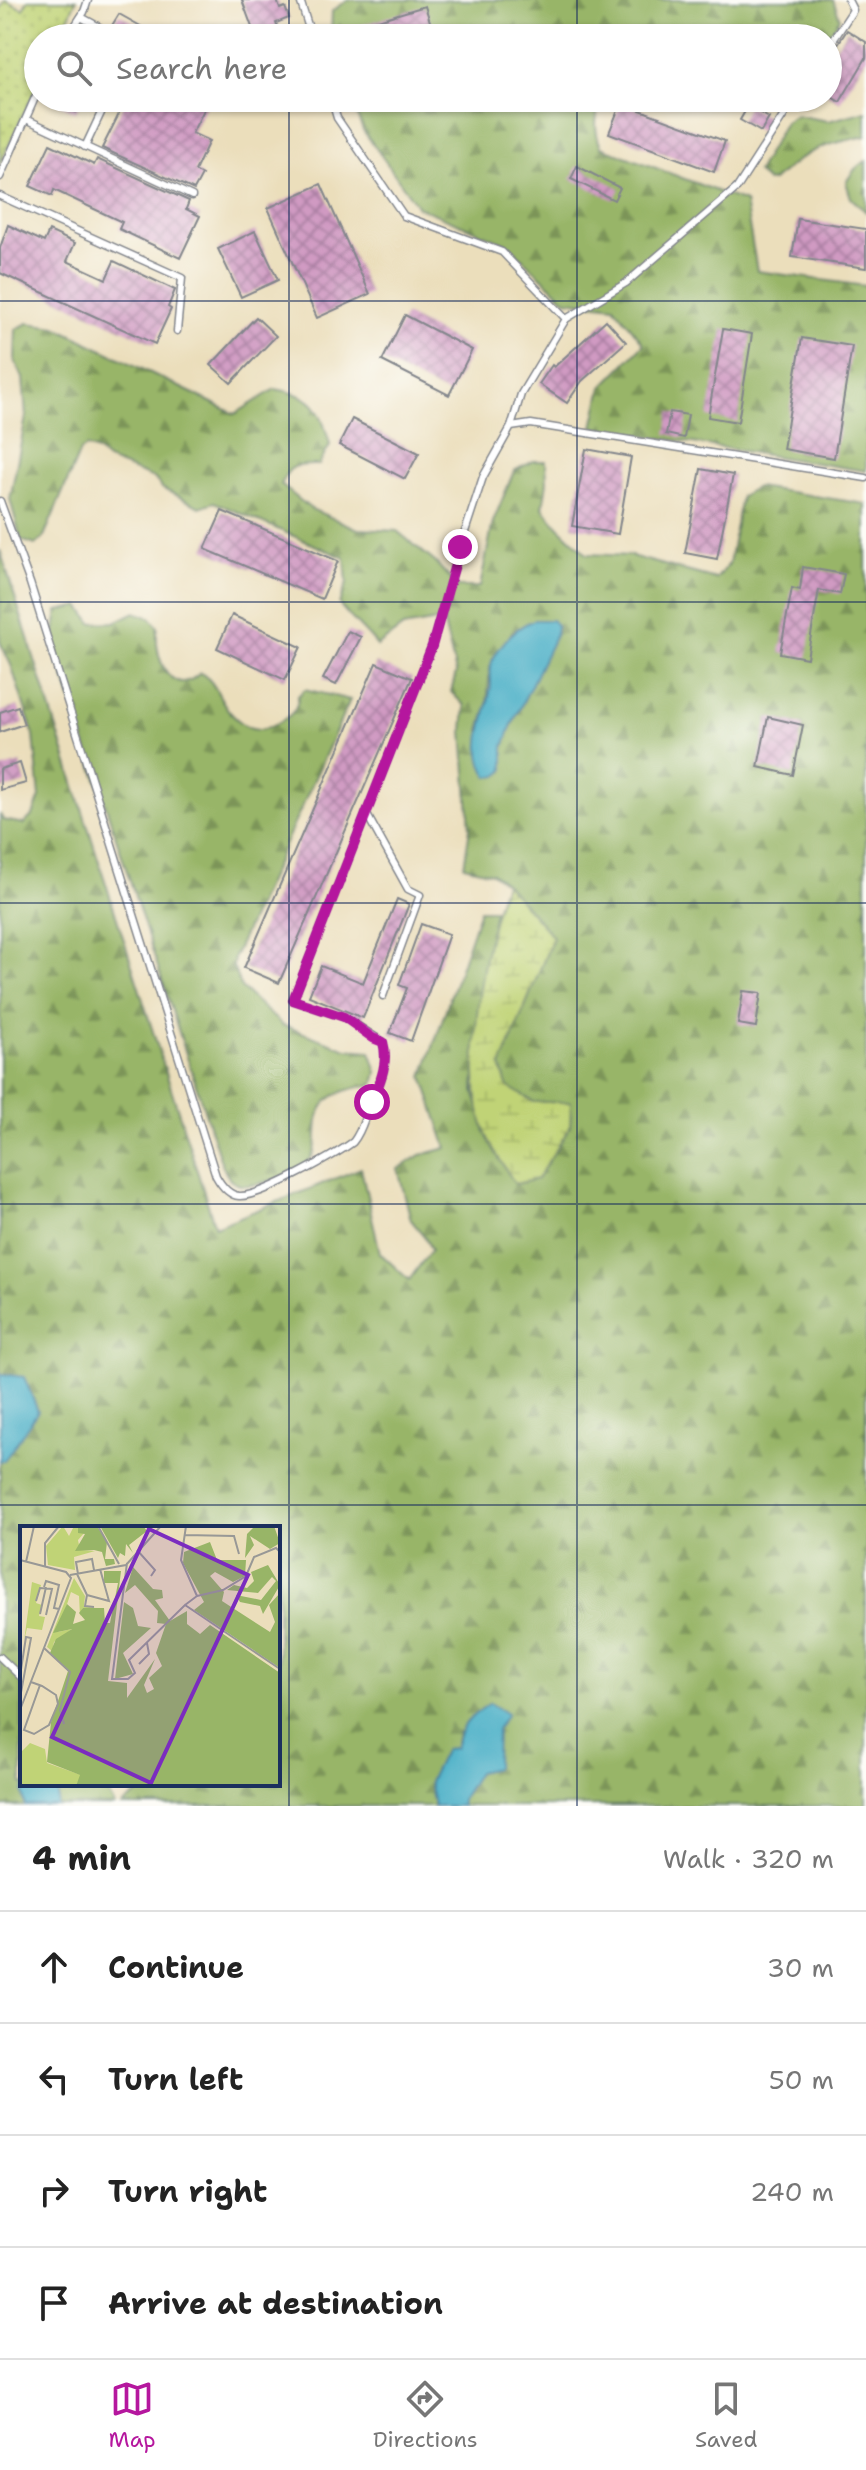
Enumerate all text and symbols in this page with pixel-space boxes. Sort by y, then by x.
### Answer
search box [24,24,842,112]
icon: search [52,46,96,90]
text: Search here [116,48,287,89]
route end [442,529,478,565]
route start [354,1084,390,1120]
inset map [20,1526,280,1786]
text: 4 min [32,1835,131,1881]
text: Walk · 320 m [663,1841,834,1876]
icon: ahead [32,1945,76,1989]
text: Continue [108,1947,244,1988]
text: 30 m [767,1950,834,1985]
icon: left [32,2057,76,2101]
text: Turn left [108,2059,243,2100]
text: 50 m [769,2062,834,2097]
icon: right [32,2169,76,2213]
text: Turn right [108,2171,267,2212]
text: 240 m [750,2174,834,2209]
icon: arrive [32,2281,76,2325]
text: Arrive at destination [108,2283,443,2324]
tab: Map [109,2377,156,2454]
tab: Directions [373,2377,478,2454]
tab: Saved [695,2377,757,2454]

